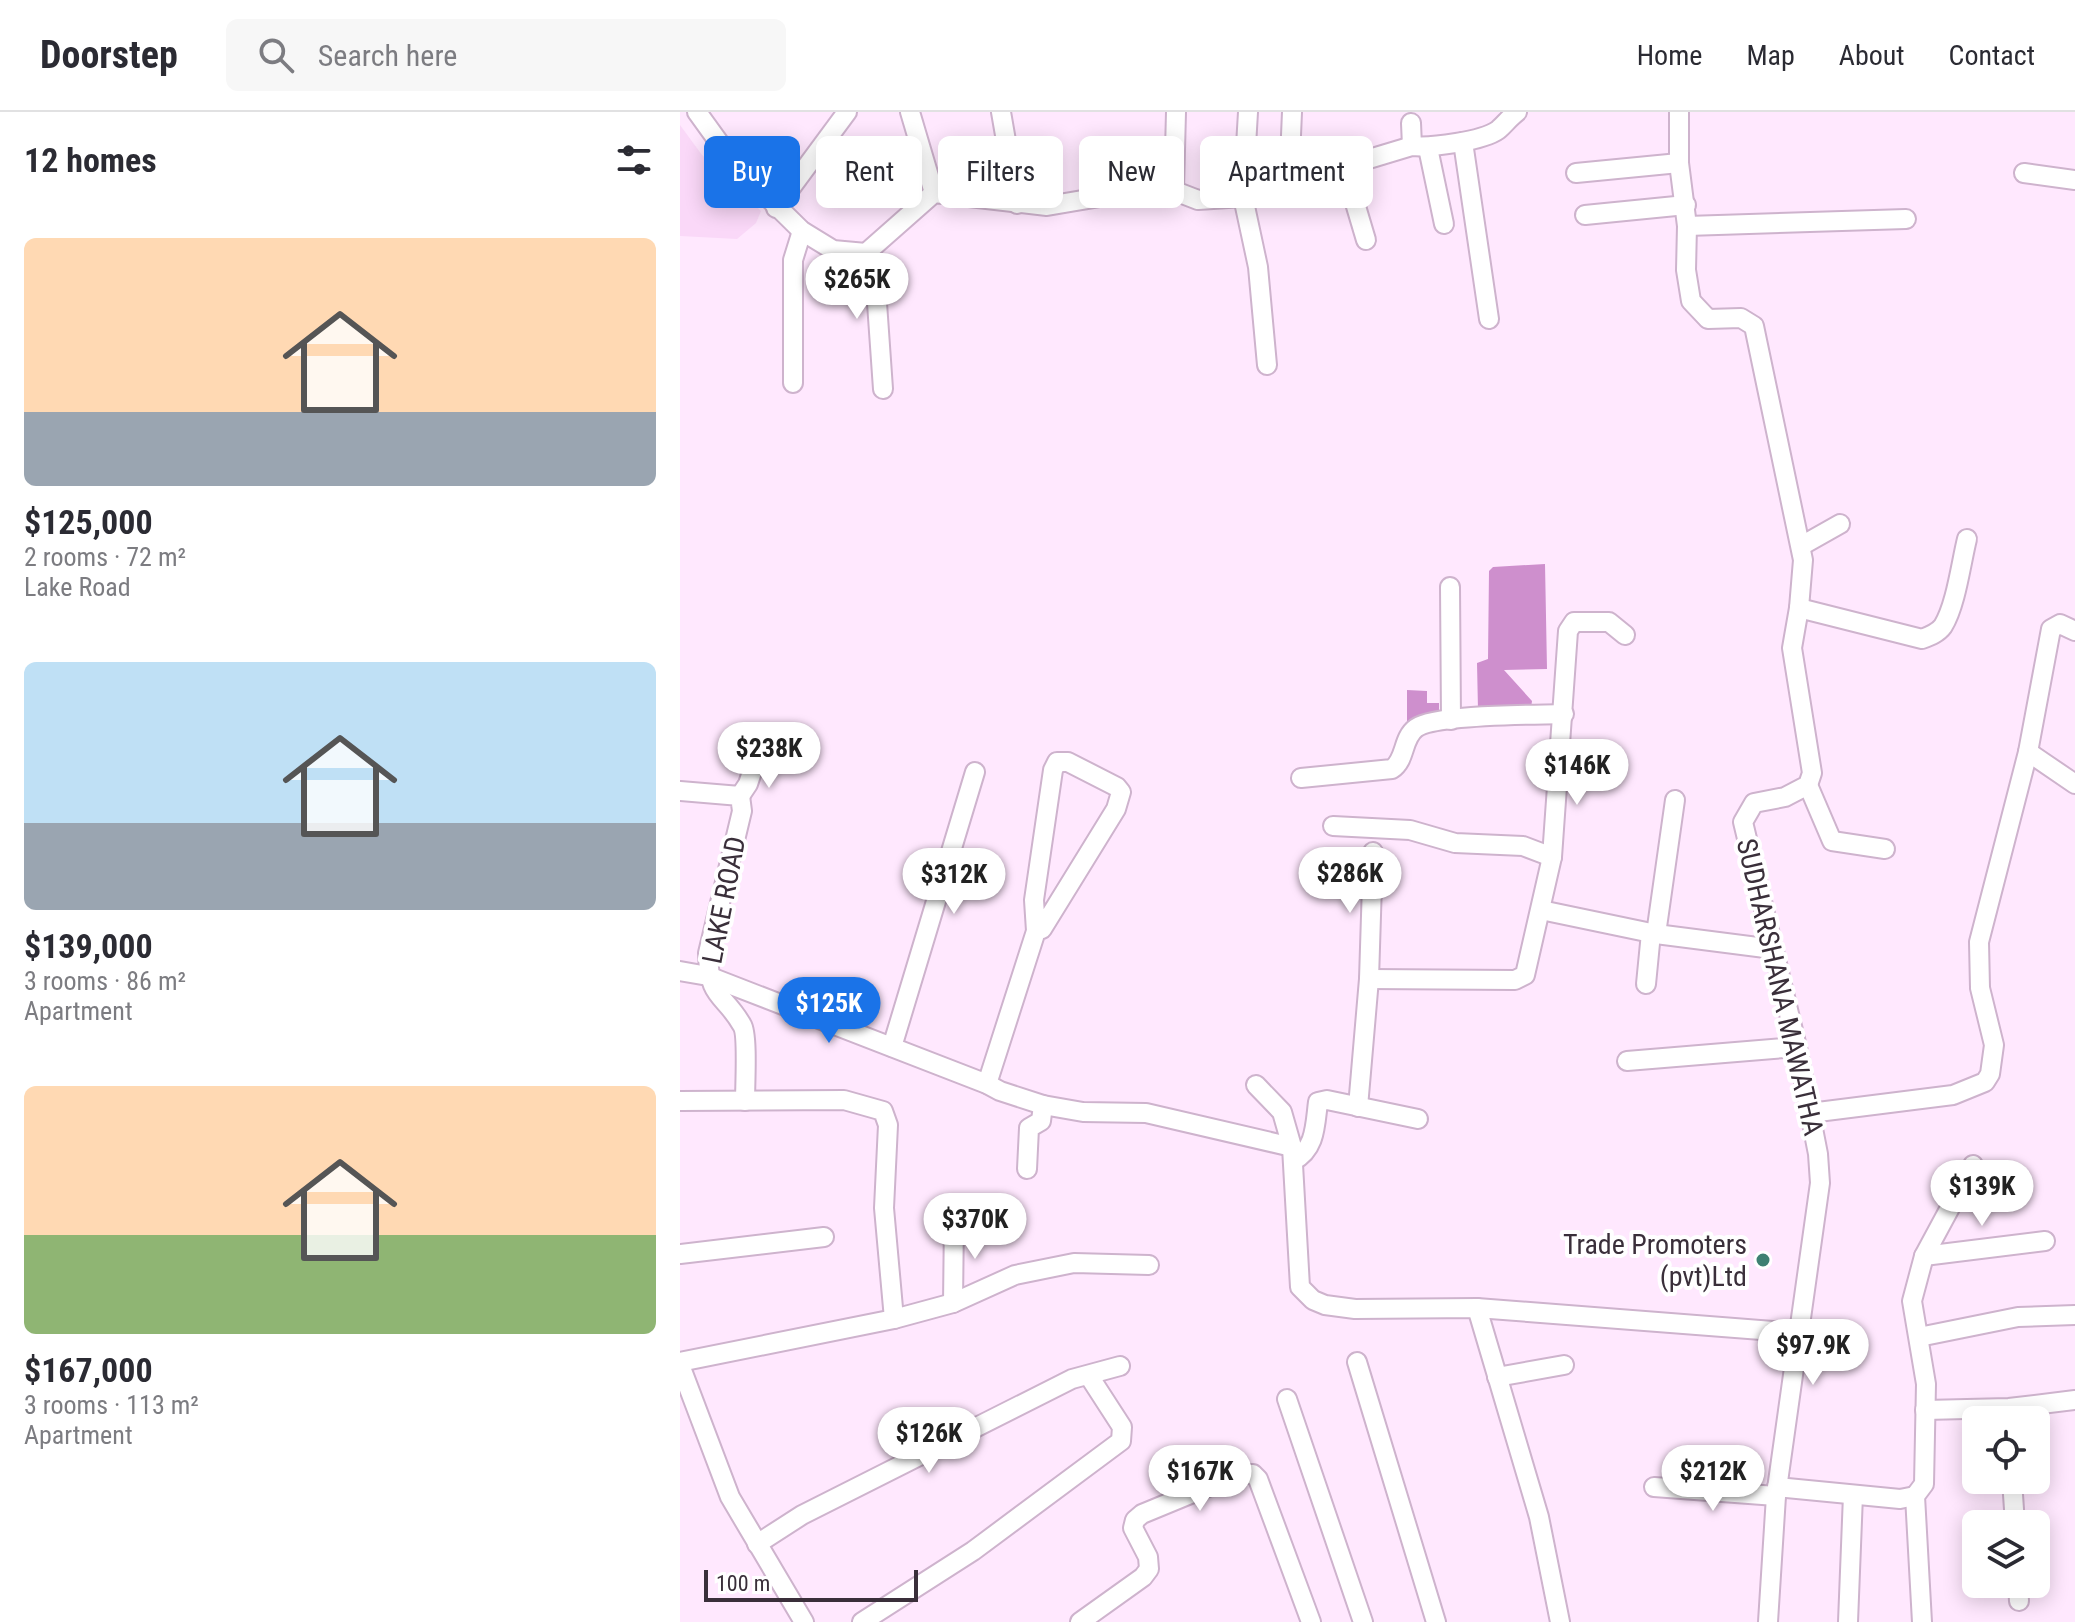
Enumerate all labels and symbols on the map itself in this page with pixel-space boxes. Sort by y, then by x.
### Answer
pin: $265K [801,253,913,321]
pin: $238K [713,722,825,790]
pin: $146K [1521,739,1633,807]
street label: LAKE ROAD [696,834,752,966]
street label: SUDHARSHANA MAWATHA [1730,836,1830,1138]
pin: $286K [1294,847,1406,915]
pin: $312K [898,848,1010,916]
pin: $125K [773,977,885,1045]
pin: $139K [1926,1160,2038,1228]
pin: $370K [919,1193,1031,1261]
place label: Trade Promoters (pvt)Ltd [1563,1228,1747,1293]
marker: Trade Promoters (pvt)Ltd [1754,1251,1772,1269]
pin: $97.9K [1748,1319,1878,1387]
pin: $126K [873,1407,985,1475]
pin: $167K [1144,1445,1256,1513]
pin: $212K [1657,1445,1769,1513]
scale bar [704,1566,918,1602]

